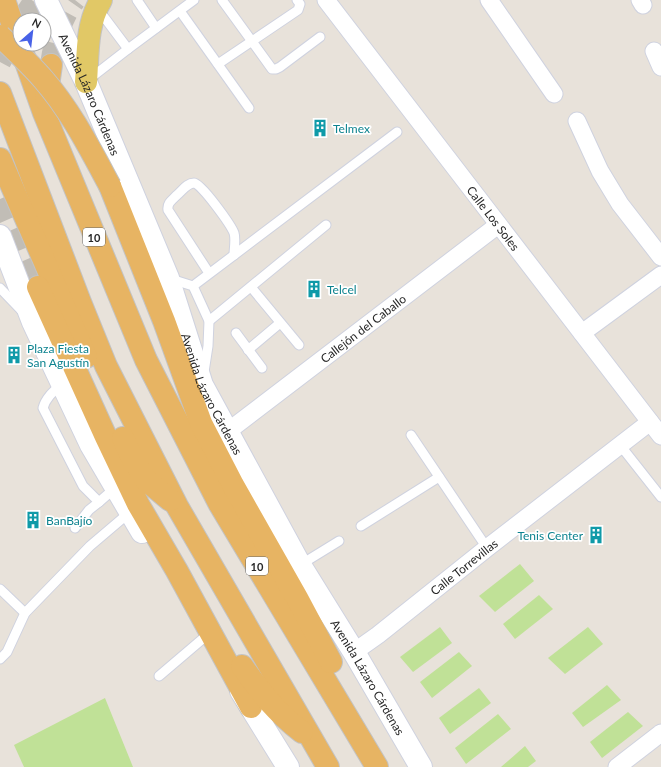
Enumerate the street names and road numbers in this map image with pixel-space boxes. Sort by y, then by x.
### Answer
street label: Avenida Lázaro Cárdenas [56,31,123,158]
street label: Calle Los Soles [464,183,523,253]
road number: 10 [83,228,105,246]
street label: Callejón del Caballo [317,291,409,366]
street label: Avenida Lázaro Cárdenas [178,331,246,457]
street label: Calle Torrevillas [427,535,500,598]
road number: 10 [246,557,268,575]
street label: Avenida Lázaro Cárdenas [328,616,408,738]

